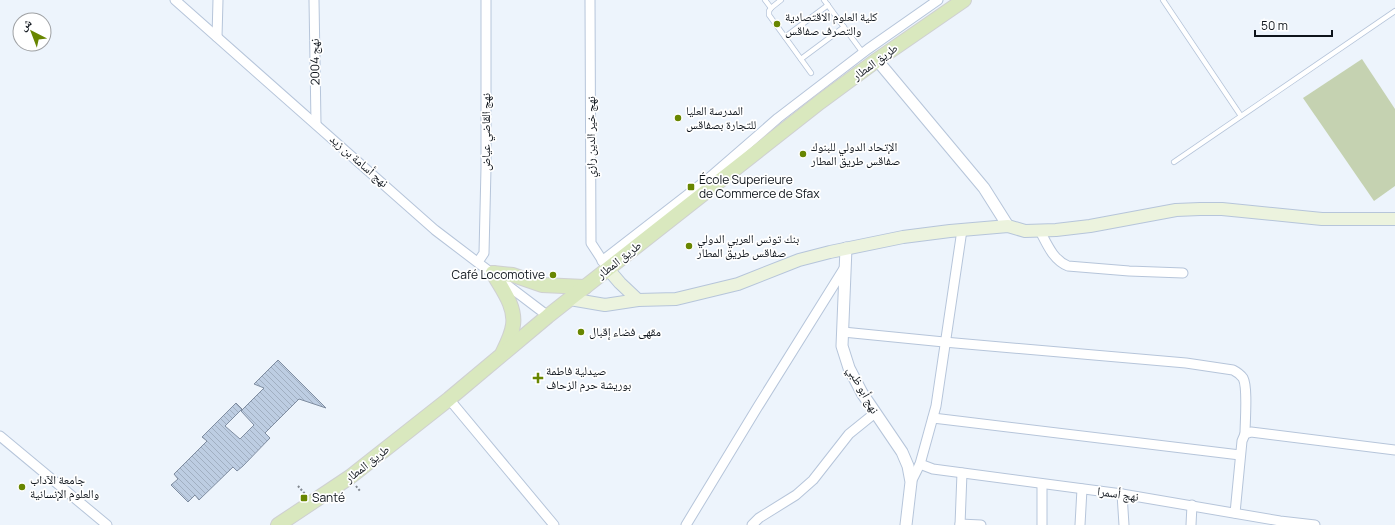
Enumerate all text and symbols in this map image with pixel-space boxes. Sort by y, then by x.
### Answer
place label: كلية العلوم الاقتصادية والتصرف صفاقس [785,8,878,39]
north arrow [12,12,52,52]
scale bar [1255,12,1332,38]
text: ش [16,14,35,34]
text: 50 m [1261,17,1288,34]
marker: كلية العلوم الاقتصادية والتصرف صفاقس [772,19,782,29]
street label: نهج 2004 [306,38,323,86]
street label: طريق المطار [848,39,901,85]
street label: نهج القاضي عياض [477,93,496,171]
street label: نهج خير الدين رازي [582,96,601,178]
place label: المدرسة العليا للتجارة بصفاقس [686,102,756,133]
marker: المدرسة العليا للتجارة بصفاقس [673,113,683,123]
street label: نهج أسامة بن زيد [326,130,392,191]
place label: الإتحاد الدولي للبنوك صفاقس طريق المطار [810,138,900,169]
marker: الإتحاد الدولي للبنوك صفاقس طريق المطار [798,149,808,159]
place label: École Superieure de Commerce de Sfax [699,171,820,202]
marker: École Superieure de Commerce de Sfax [686,182,696,192]
place label: بنك تونس العربي الدولي صفاقس طريق المطار [696,230,799,261]
street label: طريق المطار [592,237,645,283]
marker: بنك تونس العربي الدولي صفاقس طريق المطار [684,241,694,251]
place label: Café Locomotive [452,266,545,283]
marker: Café Locomotive [548,270,558,280]
place label: مقهى فضاء إقبال [589,323,661,340]
marker: مقهى فضاء إقبال [576,327,586,337]
place label: صيدلية فاطمة بوريشة حرم الزحاف [546,362,631,393]
street label: نهج أبو ظبي [842,363,884,418]
marker: صيدلية فاطمة بوريشة حرم الزحاف [533,373,543,383]
street label: طريق المطار [340,441,393,487]
place label: جامعة الآداب والعلوم الإنسانية [30,471,99,502]
marker: جامعة الآداب والعلوم الإنسانية [17,482,27,492]
street label: نهج أسمرا [1096,482,1140,505]
place label: Santé [312,489,345,506]
marker: Santé [299,493,309,503]

